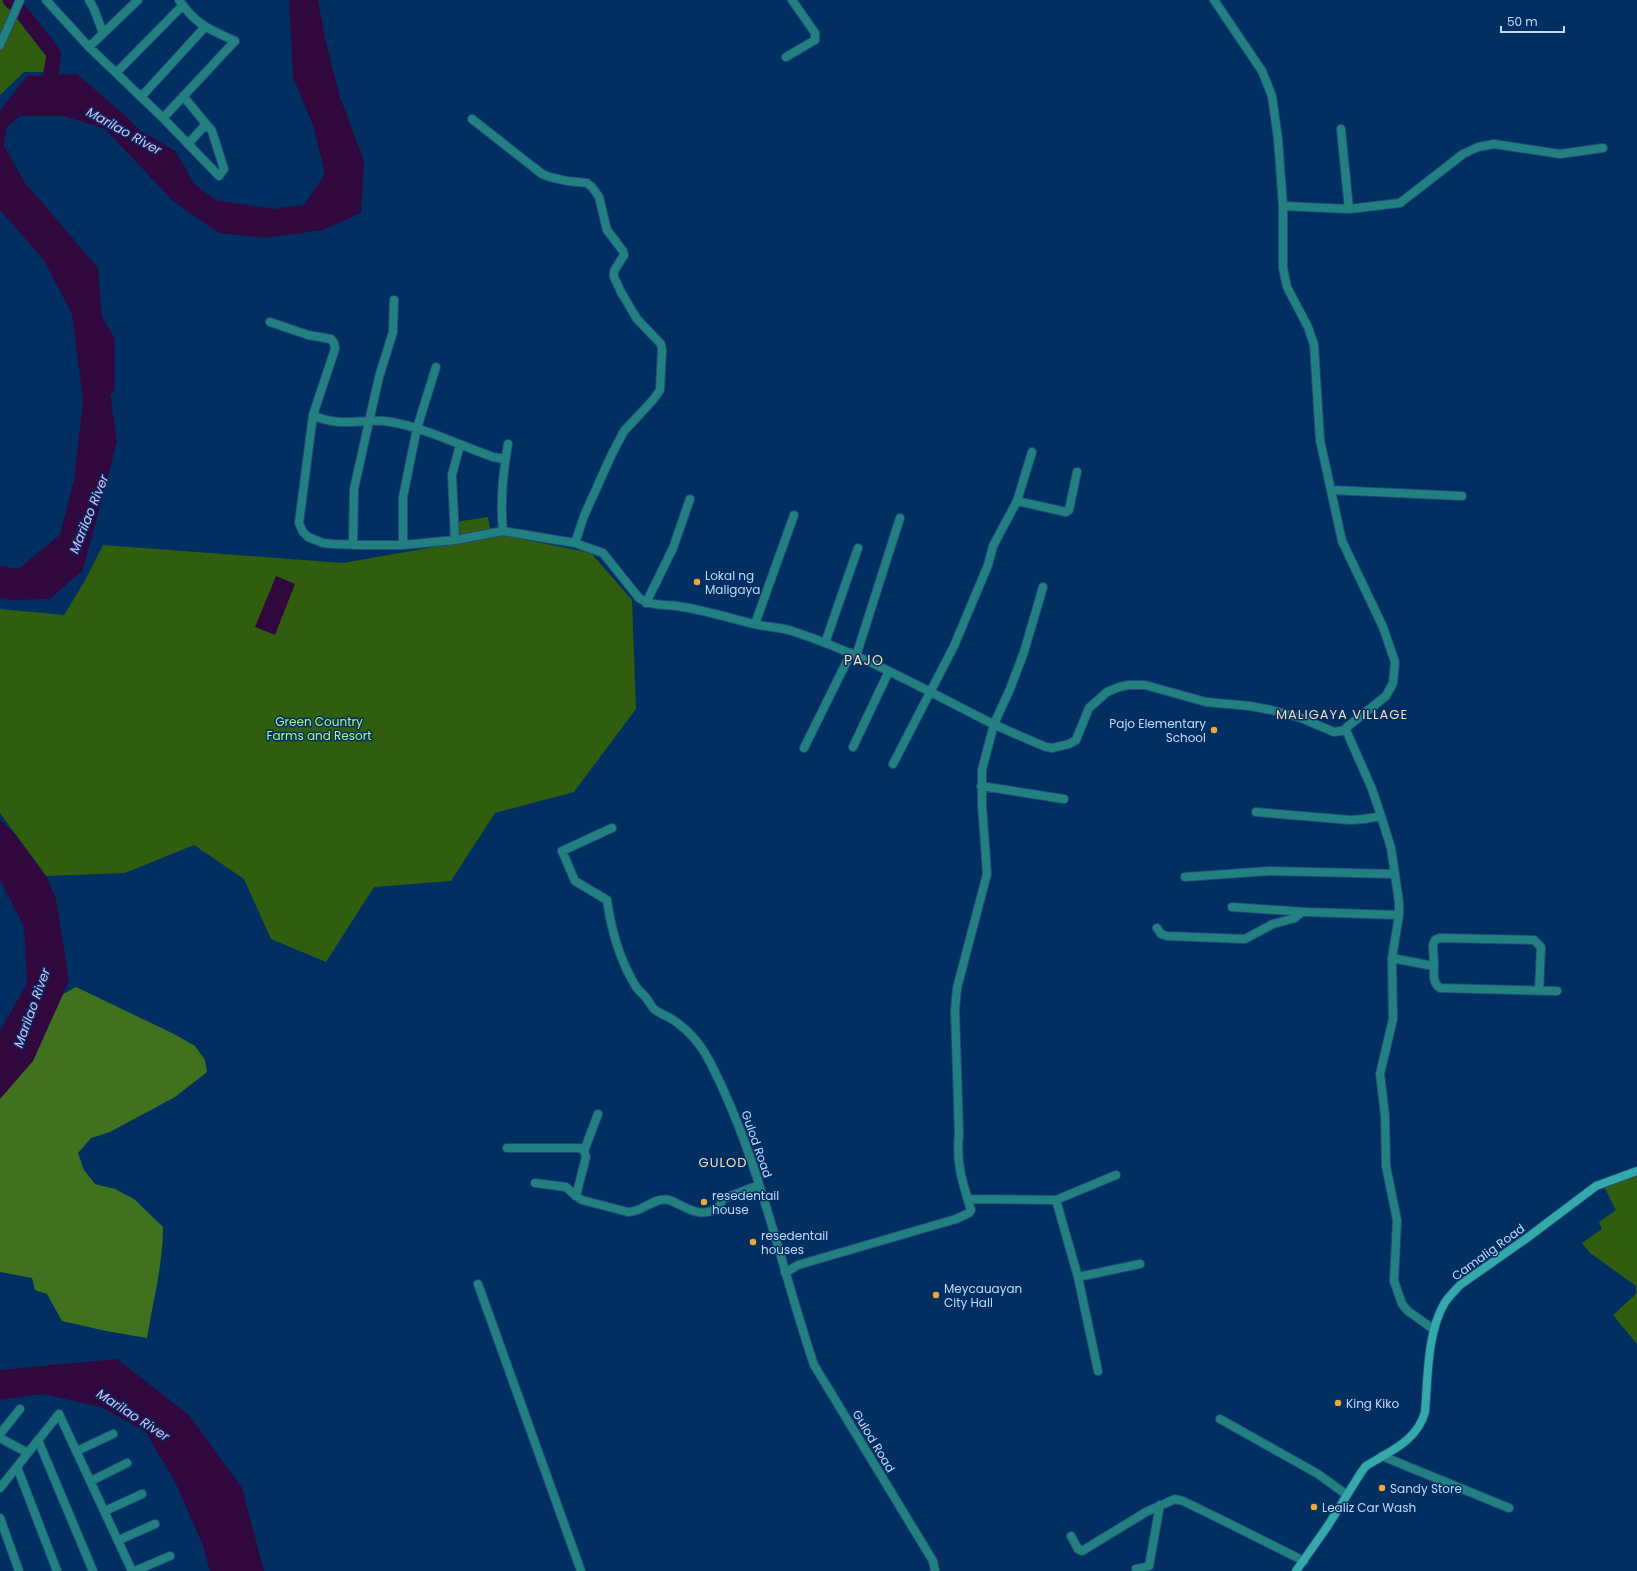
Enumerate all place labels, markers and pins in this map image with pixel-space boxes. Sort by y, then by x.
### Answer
place label: Lokal ng Maligaya [705,567,760,598]
marker: Lokal ng Maligaya [692,577,702,587]
place label: Pajo Elementary School [1109,715,1206,746]
marker: Pajo Elementary School [1209,725,1219,735]
place label: resedentail house [712,1187,779,1218]
marker: resedentail house [699,1197,709,1207]
place label: resedentail houses [761,1227,828,1258]
marker: resedentail houses [748,1237,758,1247]
place label: Meycauayan City Hall [944,1280,1022,1311]
marker: Meycauayan City Hall [931,1290,941,1300]
place label: King Kiko [1346,1395,1399,1412]
marker: King Kiko [1333,1398,1343,1408]
place label: Sandy Store [1390,1480,1462,1497]
marker: Sandy Store [1377,1483,1387,1493]
place label: Lealiz Car Wash [1322,1499,1416,1516]
marker: Lealiz Car Wash [1309,1502,1319,1512]

